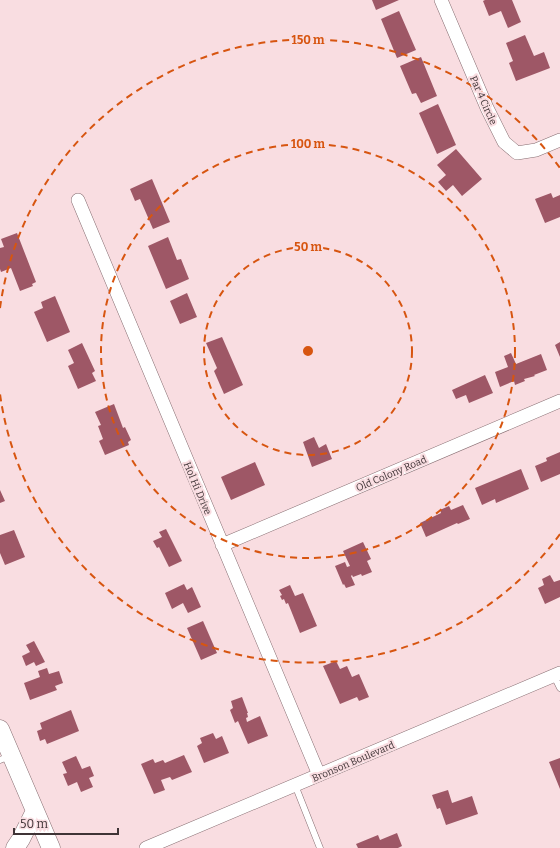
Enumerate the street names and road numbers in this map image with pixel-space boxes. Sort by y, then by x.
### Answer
street label: Par 4 Circle [467,74,499,127]
street label: Old Colony Road [354,454,429,494]
street label: Hol Hi Drive [181,460,214,517]
street label: Bronson Boulevard [310,739,397,785]

